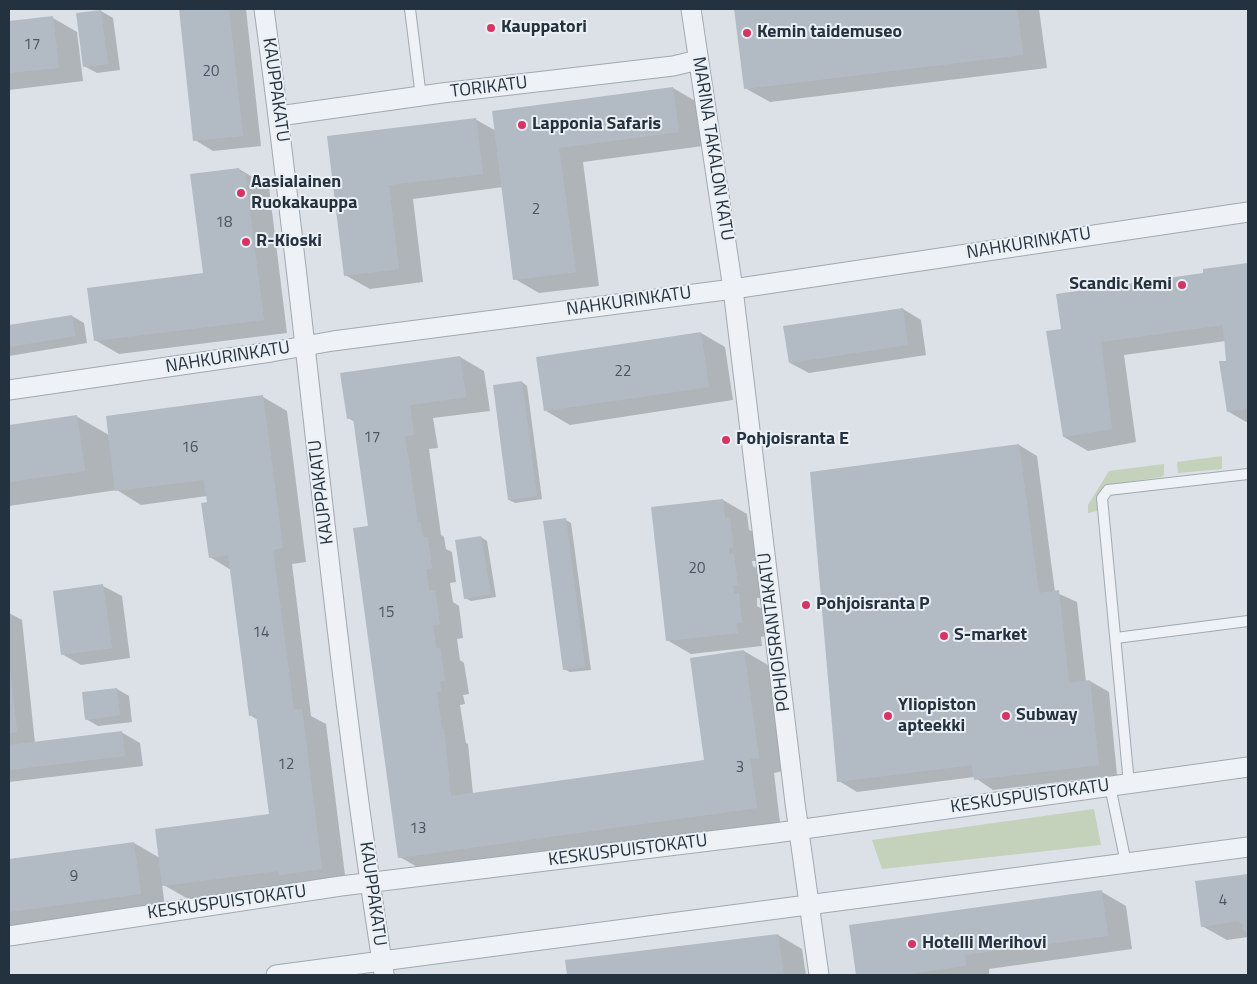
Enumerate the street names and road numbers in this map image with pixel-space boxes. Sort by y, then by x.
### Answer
street label: KAUPPAKATU [257,36,293,144]
street label: MARINA TAKALON KATU [687,55,737,243]
street label: TORIKATU [449,73,529,103]
street label: NAHKURINKATU [965,223,1093,265]
street label: NAHKURINKATU [565,283,693,321]
street label: NAHKURINKATU [164,337,292,379]
street label: KAUPPAKATU [305,439,339,545]
street label: POHJOISRANTAKATU [755,551,795,713]
street label: KESKUSPUISTOKATU [949,775,1111,819]
street label: KESKUSPUISTOKATU [547,831,709,871]
street label: KAUPPAKATU [354,840,390,948]
street label: KESKUSPUISTOKATU [146,881,308,925]

